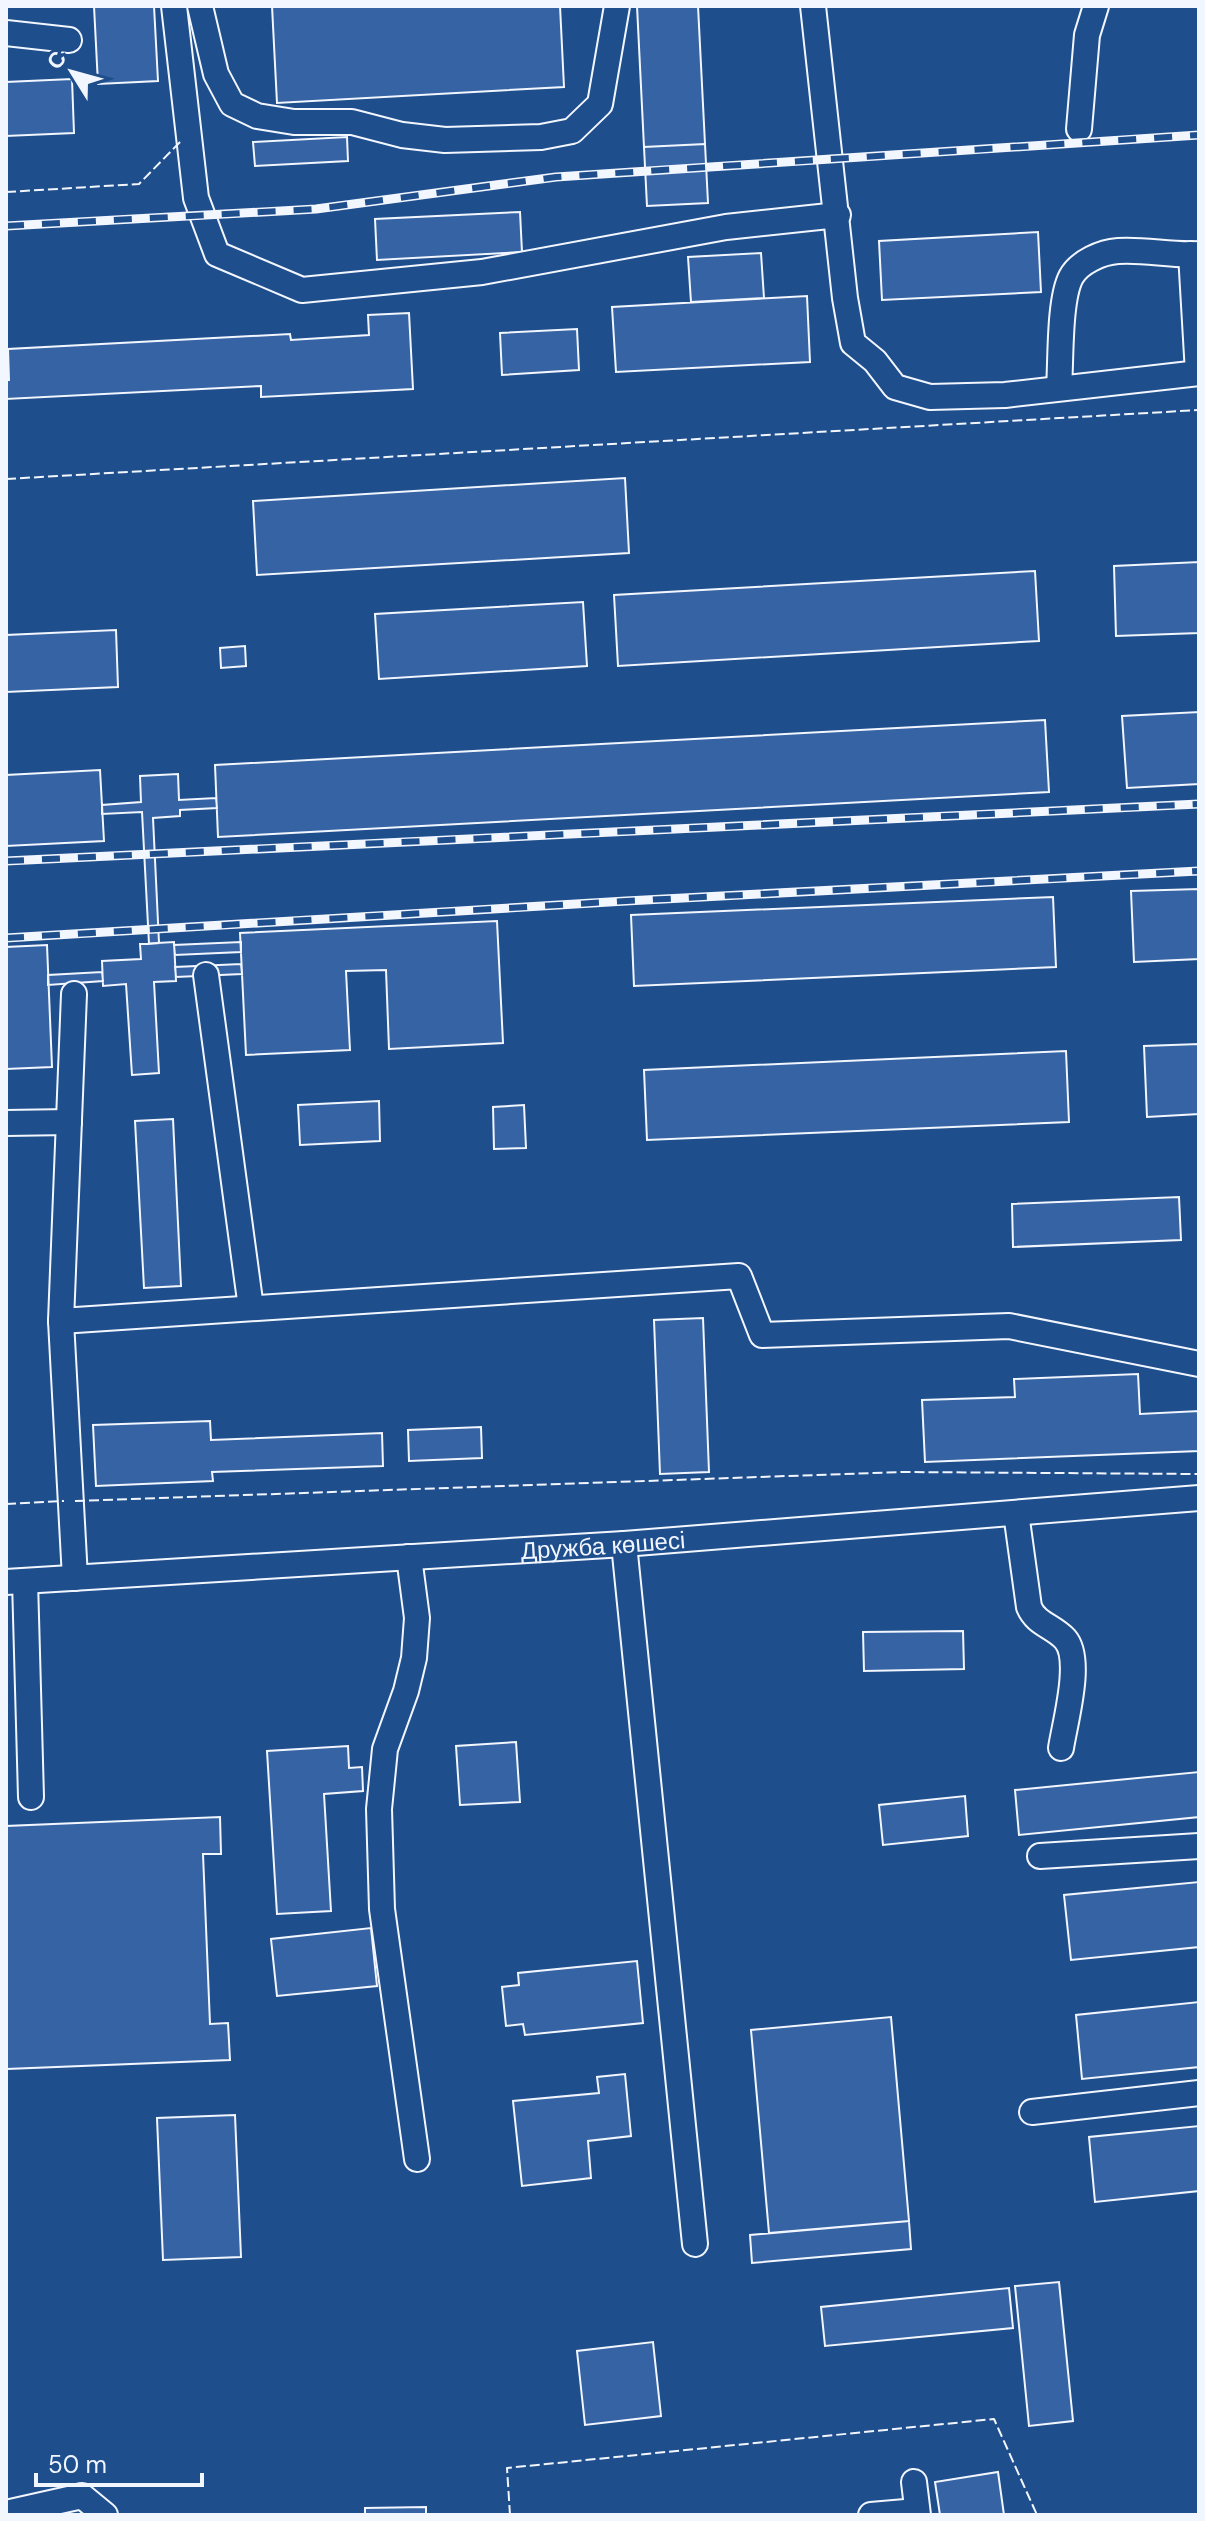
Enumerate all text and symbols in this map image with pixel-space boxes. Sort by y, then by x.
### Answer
north arrow [32,32,112,112]
text: С [40,45,73,75]
street label: Дружба көшесі [520,1524,686,1566]
scale bar [36,2437,202,2487]
text: 50 m [48,2449,107,2480]

